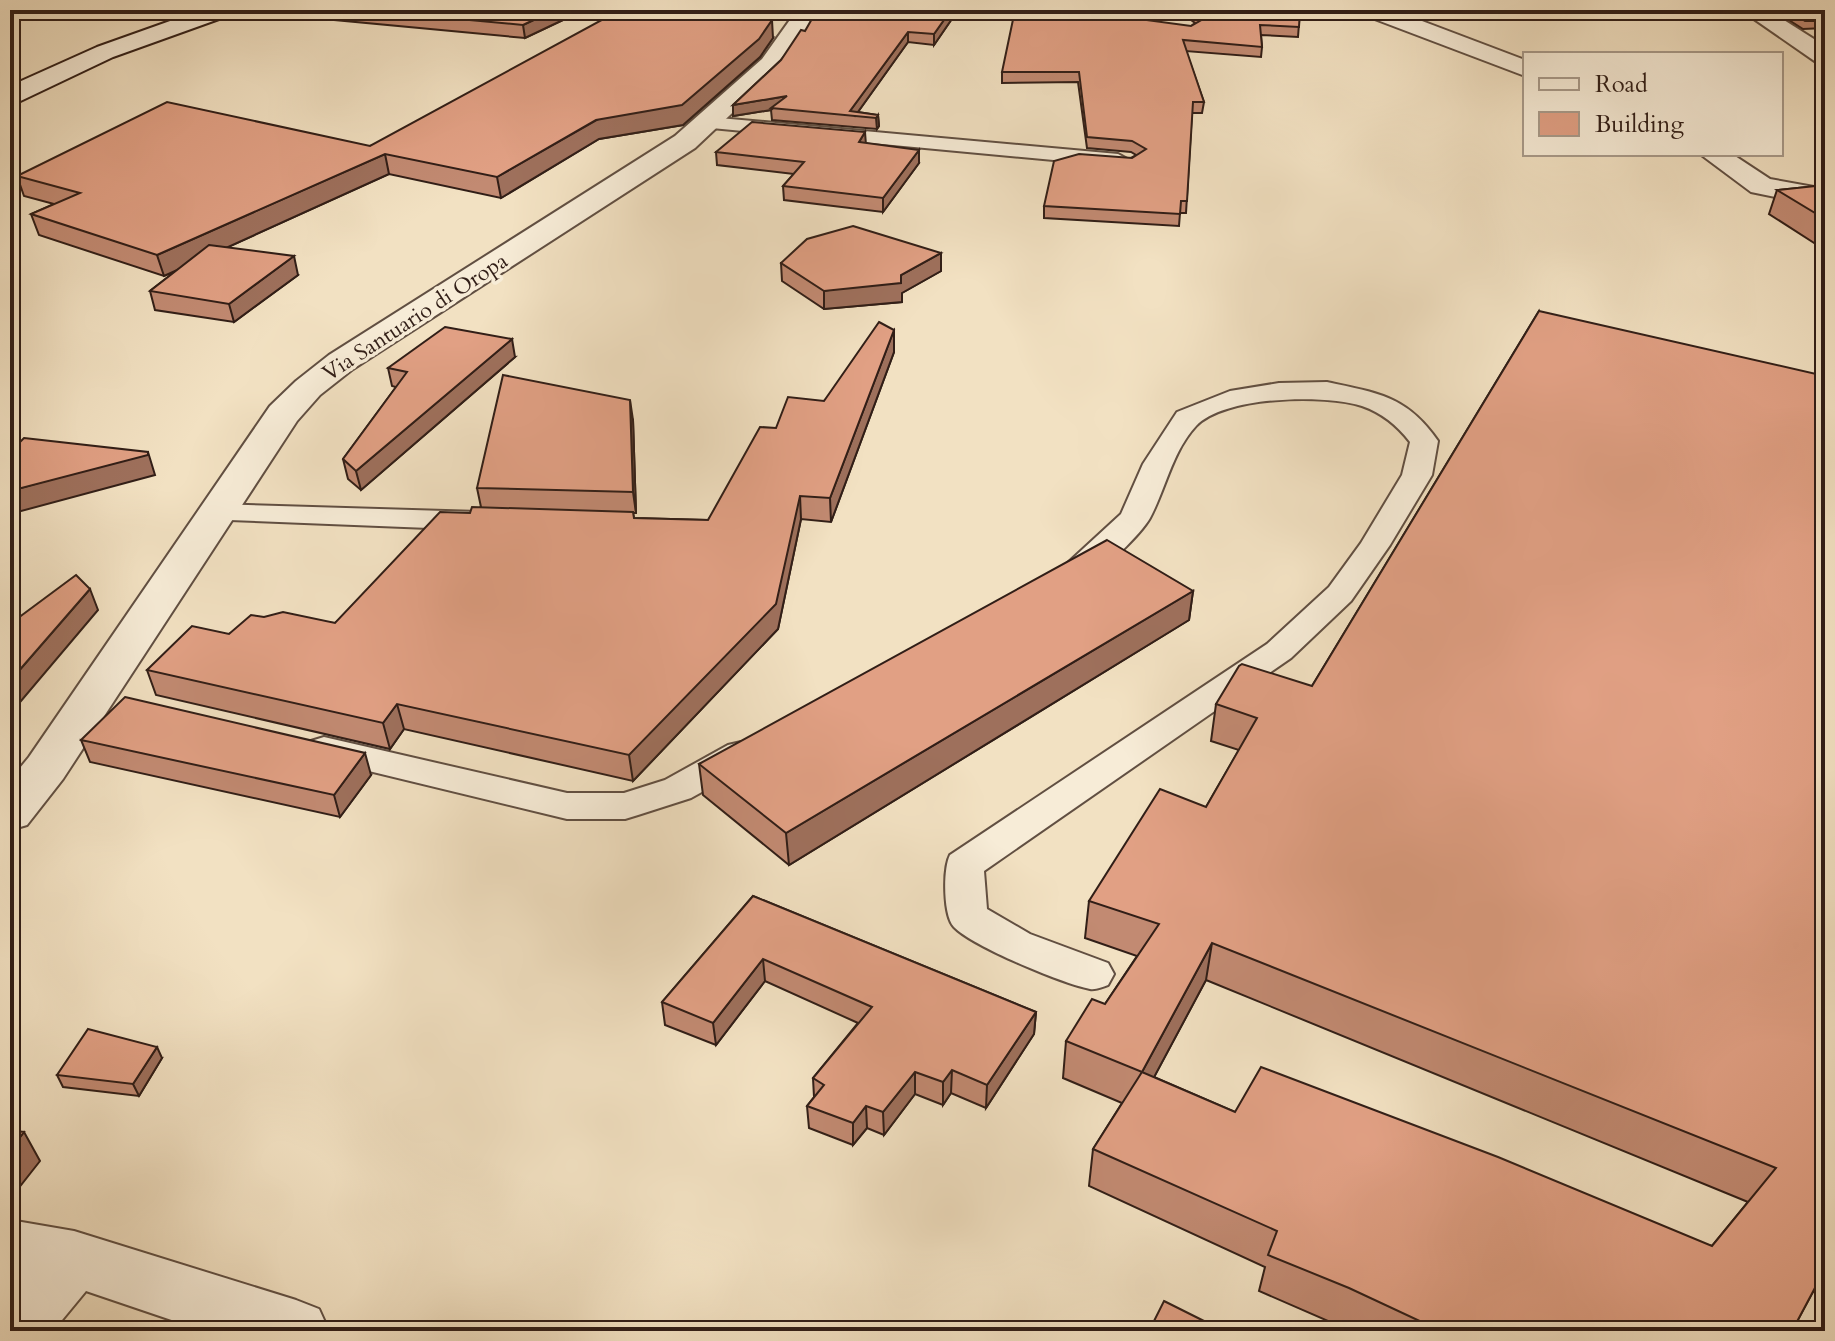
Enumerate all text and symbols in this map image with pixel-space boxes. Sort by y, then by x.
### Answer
legend [1523,52,1783,156]
text: Road [1595,68,1648,101]
text: Building [1595,108,1685,141]
street label: Via Santuario di Oropa [317,246,514,388]

